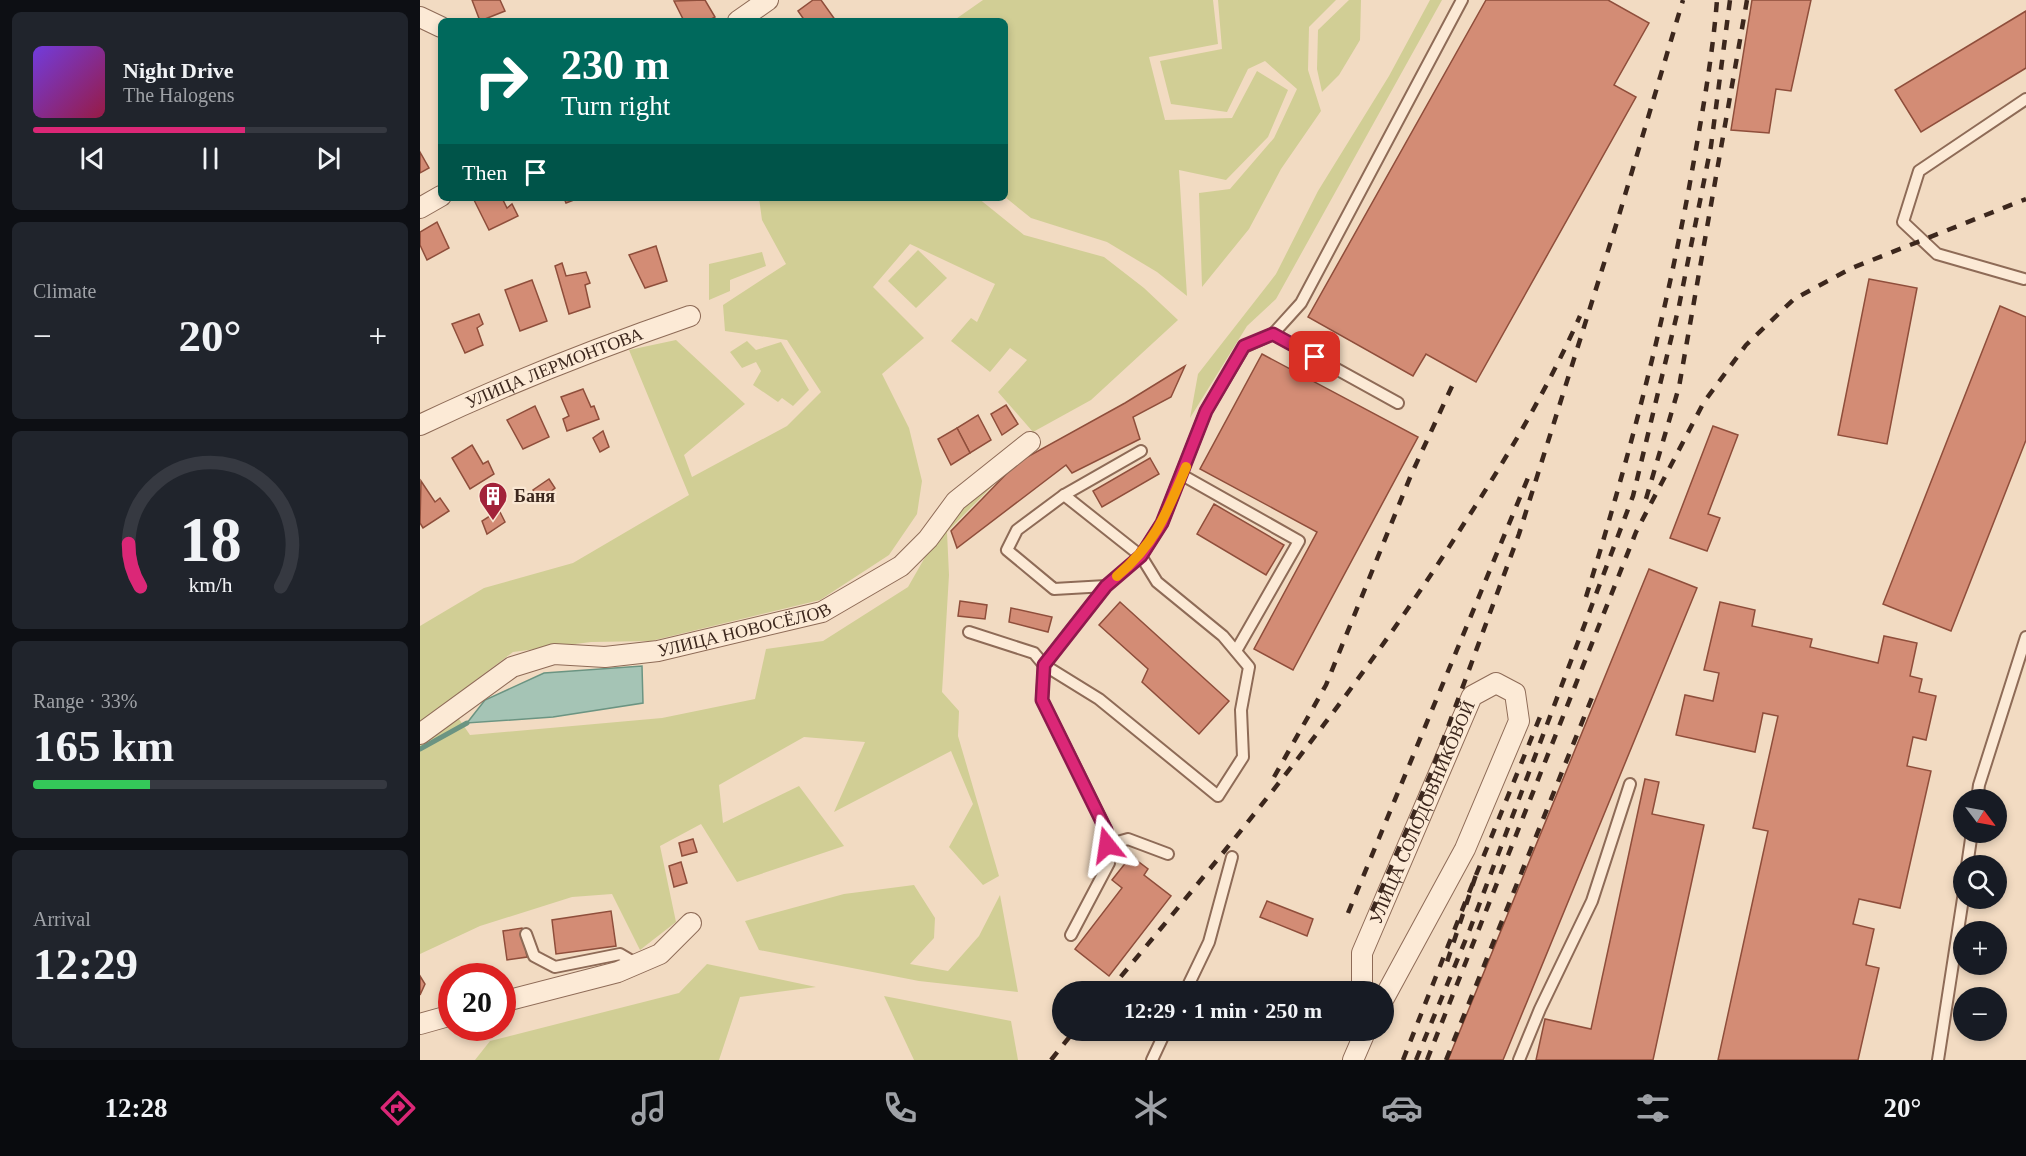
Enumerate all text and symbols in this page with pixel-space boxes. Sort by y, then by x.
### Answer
icon: right [462,42,540,120]
text: 230 m [561,42,670,88]
text: Night Drive [123,58,234,83]
text: The Halogens [123,84,235,106]
text: Turn right [561,91,670,121]
icon: previous [76,142,109,175]
icon: pause [194,142,227,175]
icon: next [312,142,345,175]
icon: arrive [519,156,552,189]
text: Then [462,160,507,185]
text: Climate [33,280,96,302]
text: 20° [179,311,242,361]
text: − [33,318,52,354]
text: + [368,318,387,354]
street label: УЛИЦА ЛЕРМОНТОВА [463,323,646,413]
pin [1289,331,1340,382]
icon: arrive [1298,340,1331,373]
building icon: Баня [477,480,509,522]
place label: Баня [514,486,555,506]
text: 18 [179,505,241,574]
text: km/h [188,573,232,597]
street label: УЛИЦА НОВОСЁЛОВ [656,599,835,661]
text: Range · 33% [33,690,137,712]
street label: УЛИЦА СОЛОДОВНИКОВОЙ [1366,698,1479,927]
text: 165 km [33,721,174,771]
north arrow [1953,789,2007,843]
map controls [1953,789,2007,1041]
position arrow [1075,813,1139,877]
button: search [1953,855,2007,909]
text: Arrival [33,908,91,930]
button: + [1953,921,2007,975]
text: 12:29 [33,939,138,989]
speed limit sign: 20 [438,963,516,1041]
button: − [1953,987,2007,1041]
text: 12:29 · 1 min · 250 m [1124,998,1322,1023]
icon: directions [377,1087,419,1129]
icon: music [628,1087,670,1129]
icon: phone [879,1087,921,1129]
icon: climate [1130,1087,1172,1129]
icon: car [1381,1087,1423,1129]
icon: filters [1632,1087,1674,1129]
text: 12:28 [105,1093,168,1123]
text: 20° [1884,1093,1921,1123]

